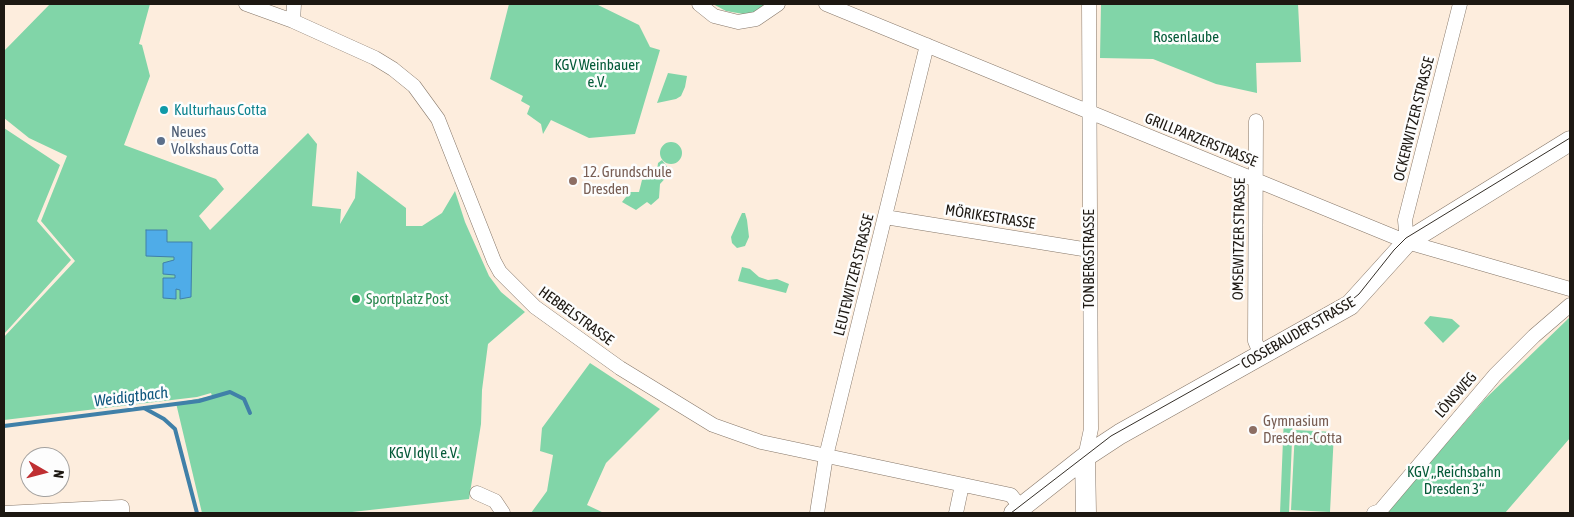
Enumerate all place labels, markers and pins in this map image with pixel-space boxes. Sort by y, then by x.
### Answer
place label: Kulturhaus Cotta [174,101,267,119]
marker: Kulturhaus Cotta [158,104,170,116]
place label: Neues Volkshaus Cotta [171,123,259,158]
marker: Neues Volkshaus Cotta [155,135,167,147]
place label: 12. Grundschule Dresden [583,163,672,198]
marker: 12. Grundschule Dresden [567,175,579,187]
place label: Sportplatz Post [366,290,449,308]
marker: Sportplatz Post [350,293,362,305]
place label: Gymnasium Dresden-Cotta [1263,412,1342,447]
marker: Gymnasium Dresden-Cotta [1247,424,1259,436]

